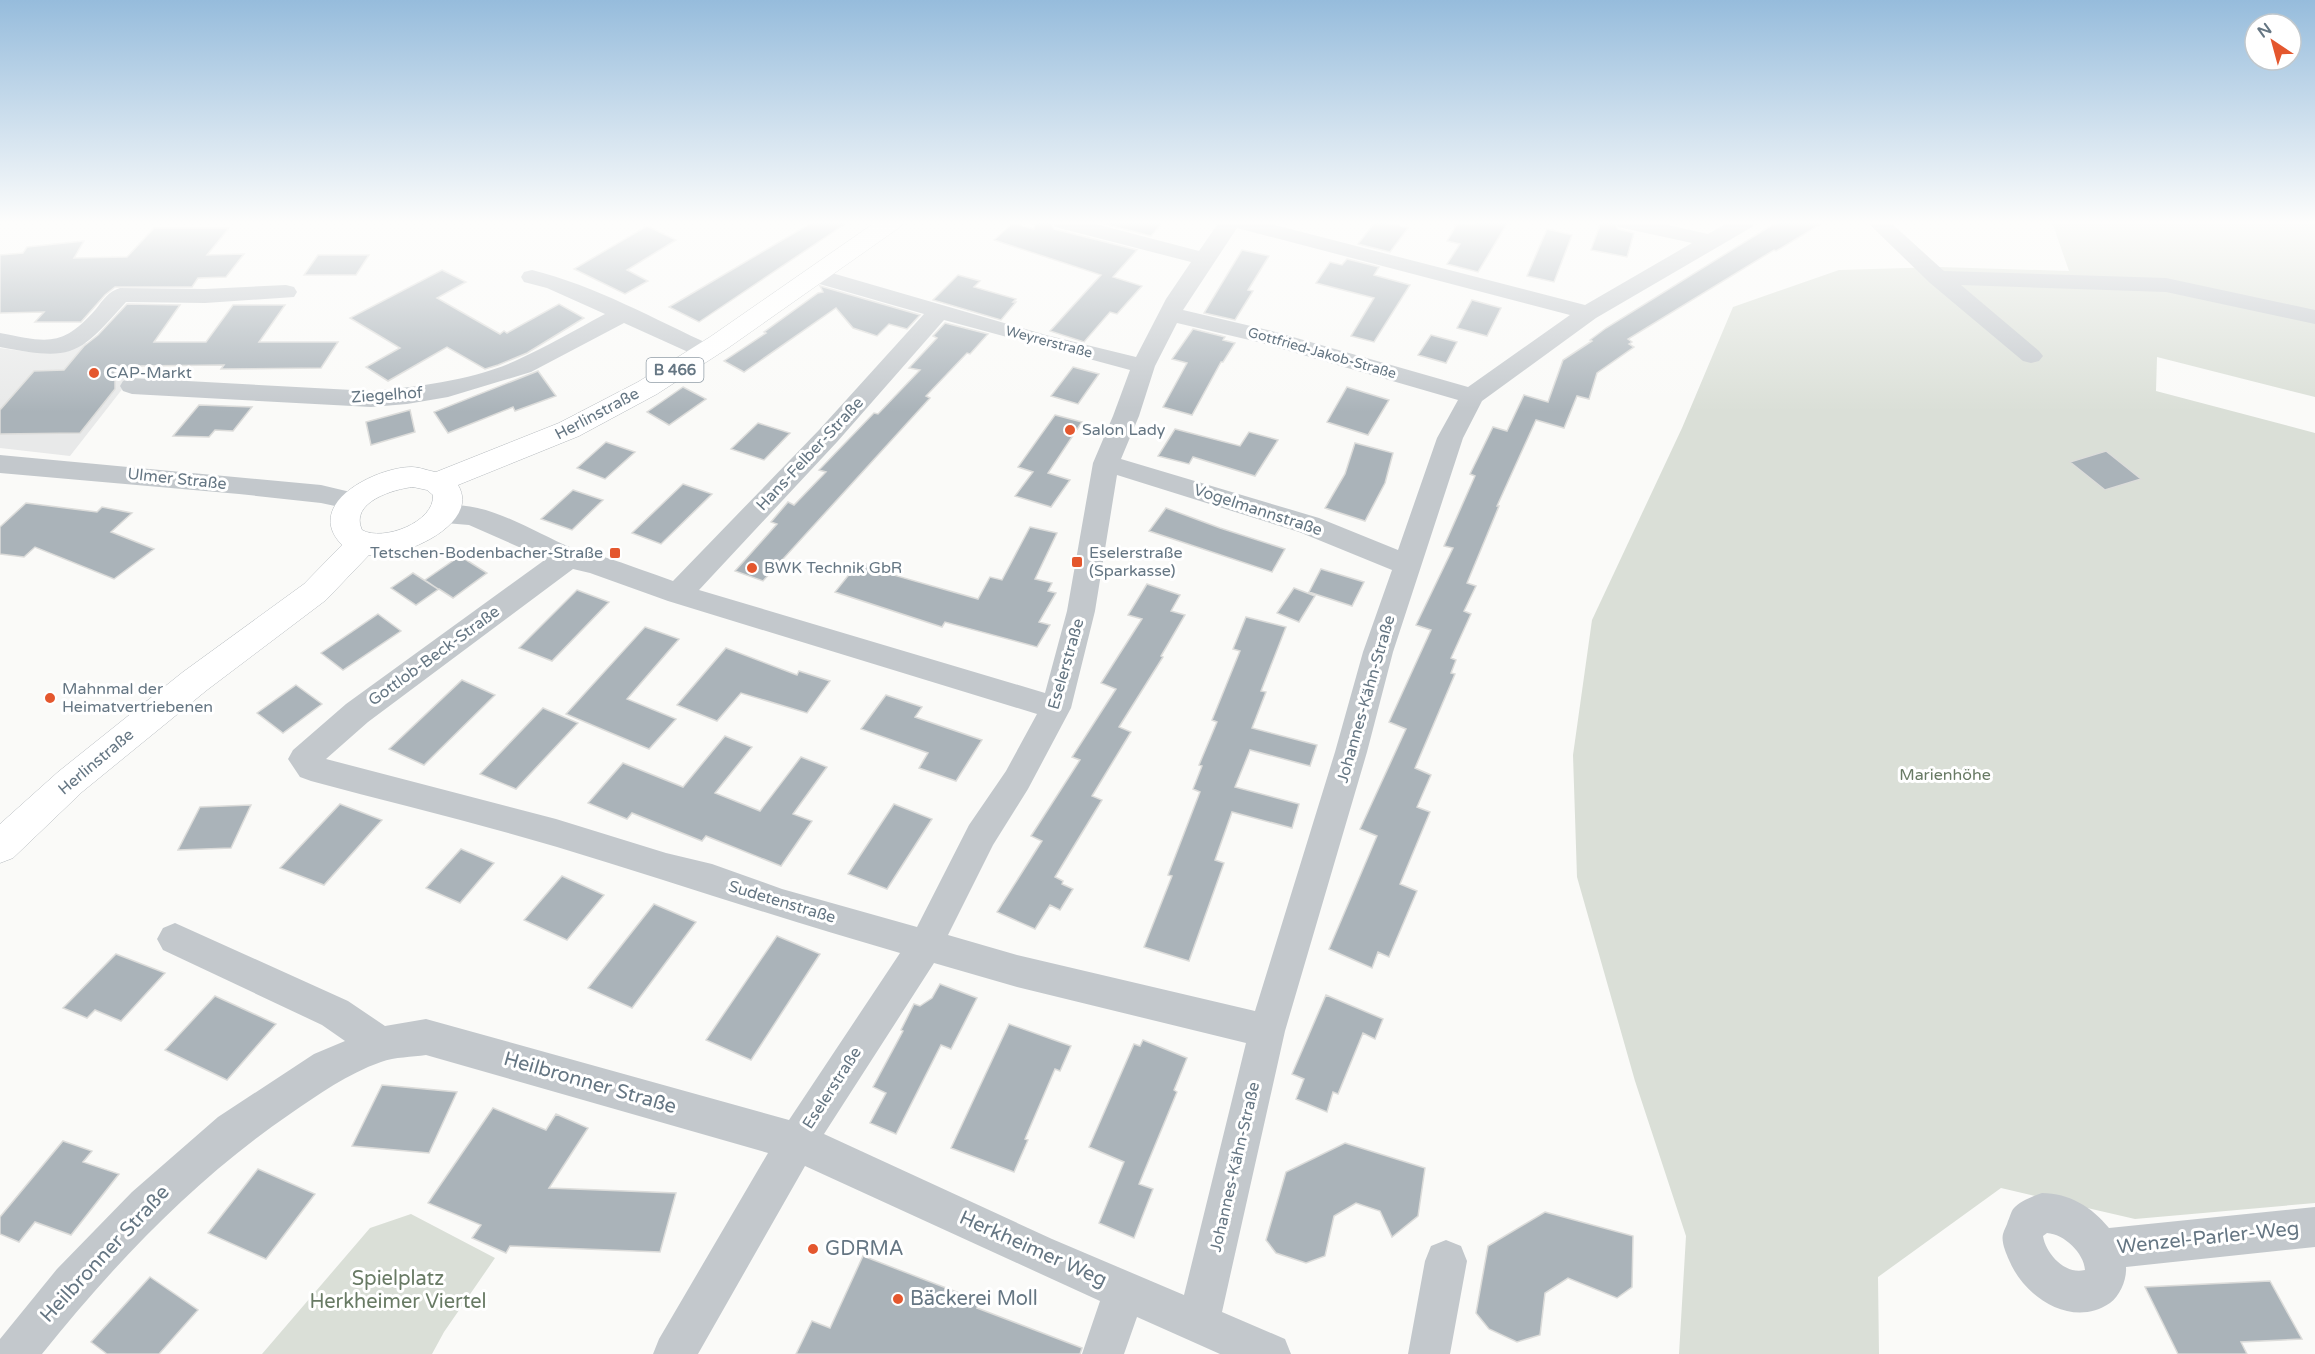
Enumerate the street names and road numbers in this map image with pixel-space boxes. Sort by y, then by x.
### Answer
street label: Weyrerstraße [1004,322,1094,362]
street label: Gottfried-Jakob-Straße [1246,324,1398,382]
road number: B 466 [646,358,704,382]
street label: Ziegelhof [350,382,424,407]
street label: Herlinstraße [552,383,642,445]
street label: Hans-Felber-Straße [752,393,868,515]
street label: Ulmer Straße [126,464,228,494]
street label: Vogelmannstraße [1191,480,1325,540]
street label: Gottlob-Beck-Straße [364,602,504,710]
street label: Johannes-Kähn-Straße [1332,613,1400,785]
street label: Eselerstraße [1043,616,1089,712]
street label: Herlinstraße [54,725,138,799]
street label: Sudetenstraße [726,876,838,928]
street label: Eselerstraße [798,1043,866,1133]
street label: Heilbronner Straße [501,1047,679,1119]
street label: Johannes-Kähn-Straße [1206,1080,1264,1254]
street label: Heilbronner Straße [35,1180,175,1328]
street label: Herkheimer Weg [955,1206,1111,1292]
street label: Wenzel-Parler-Weg [2116,1216,2300,1260]

